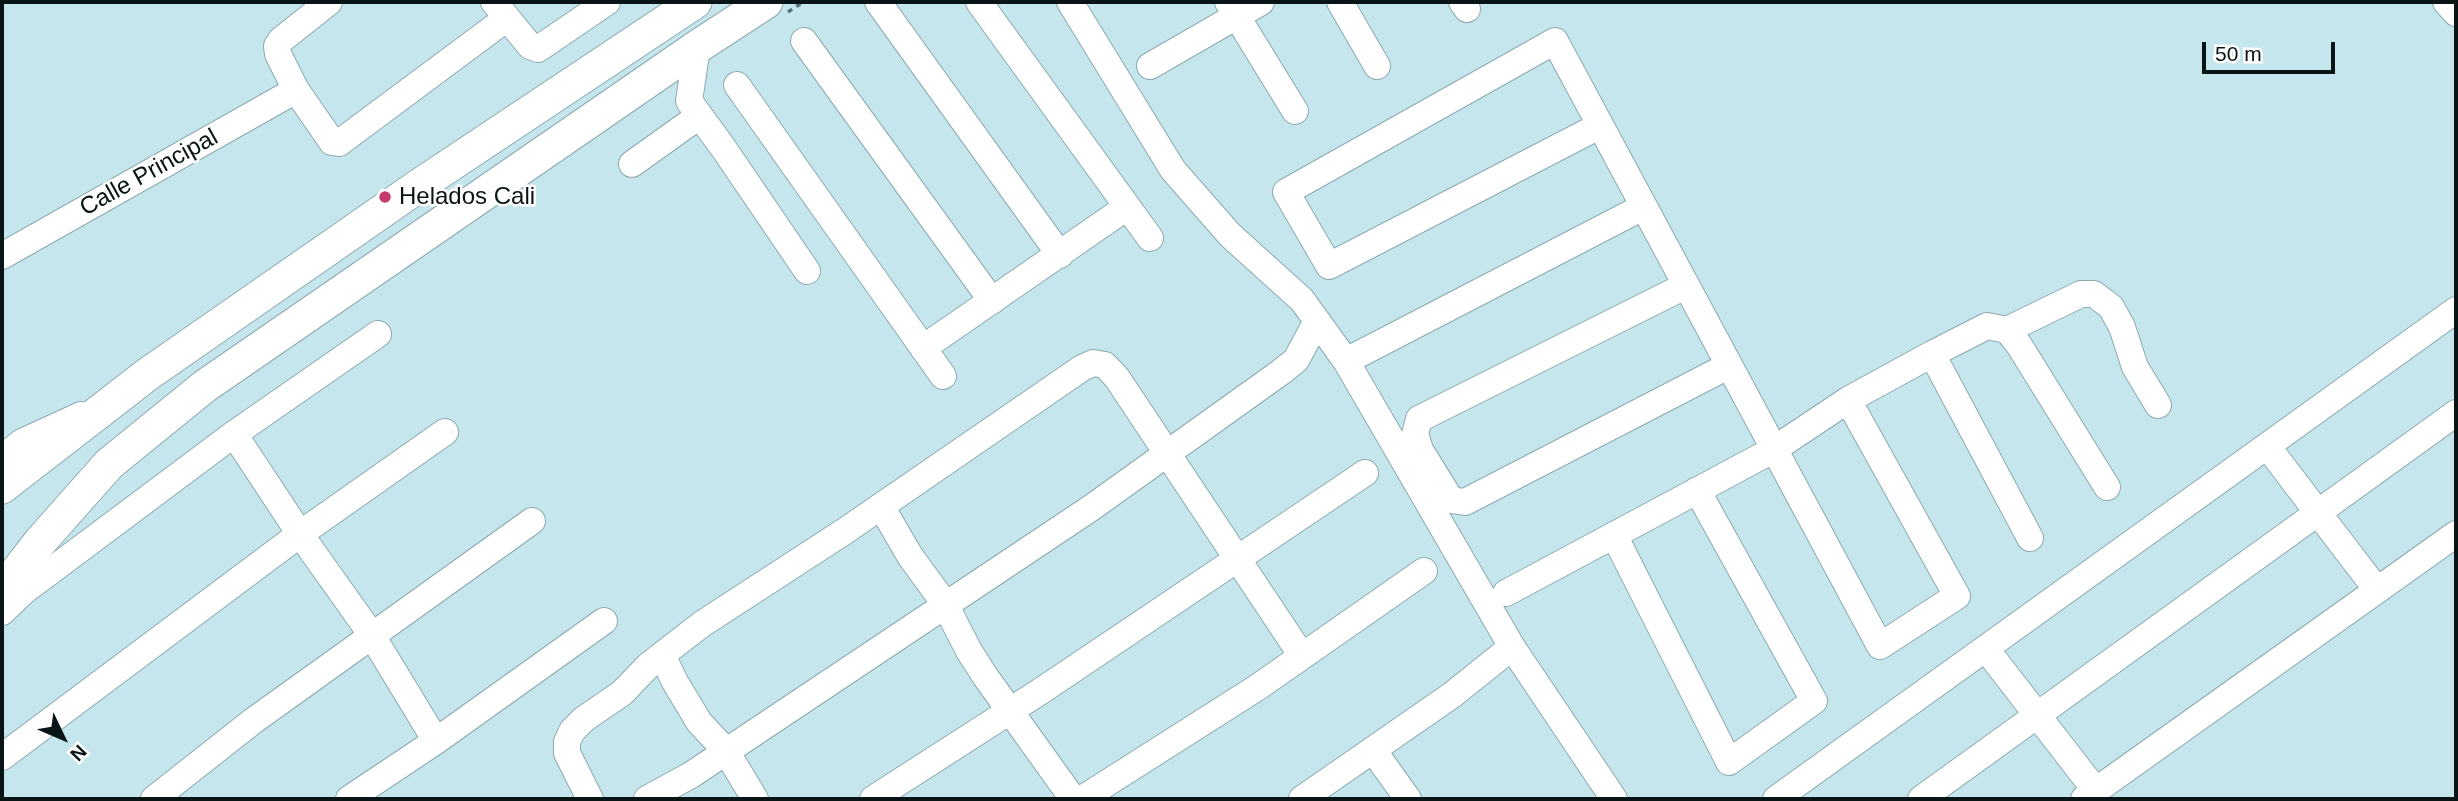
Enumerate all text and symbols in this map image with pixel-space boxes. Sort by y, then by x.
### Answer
scale bar [2206,28,2339,72]
text: 50 m [2215,42,2262,65]
street label: Calle Principal [75,123,223,223]
place label: Helados Cali [399,183,535,211]
marker: Helados Cali [377,189,393,205]
north arrow [28,703,98,773]
text: N [66,741,91,765]

